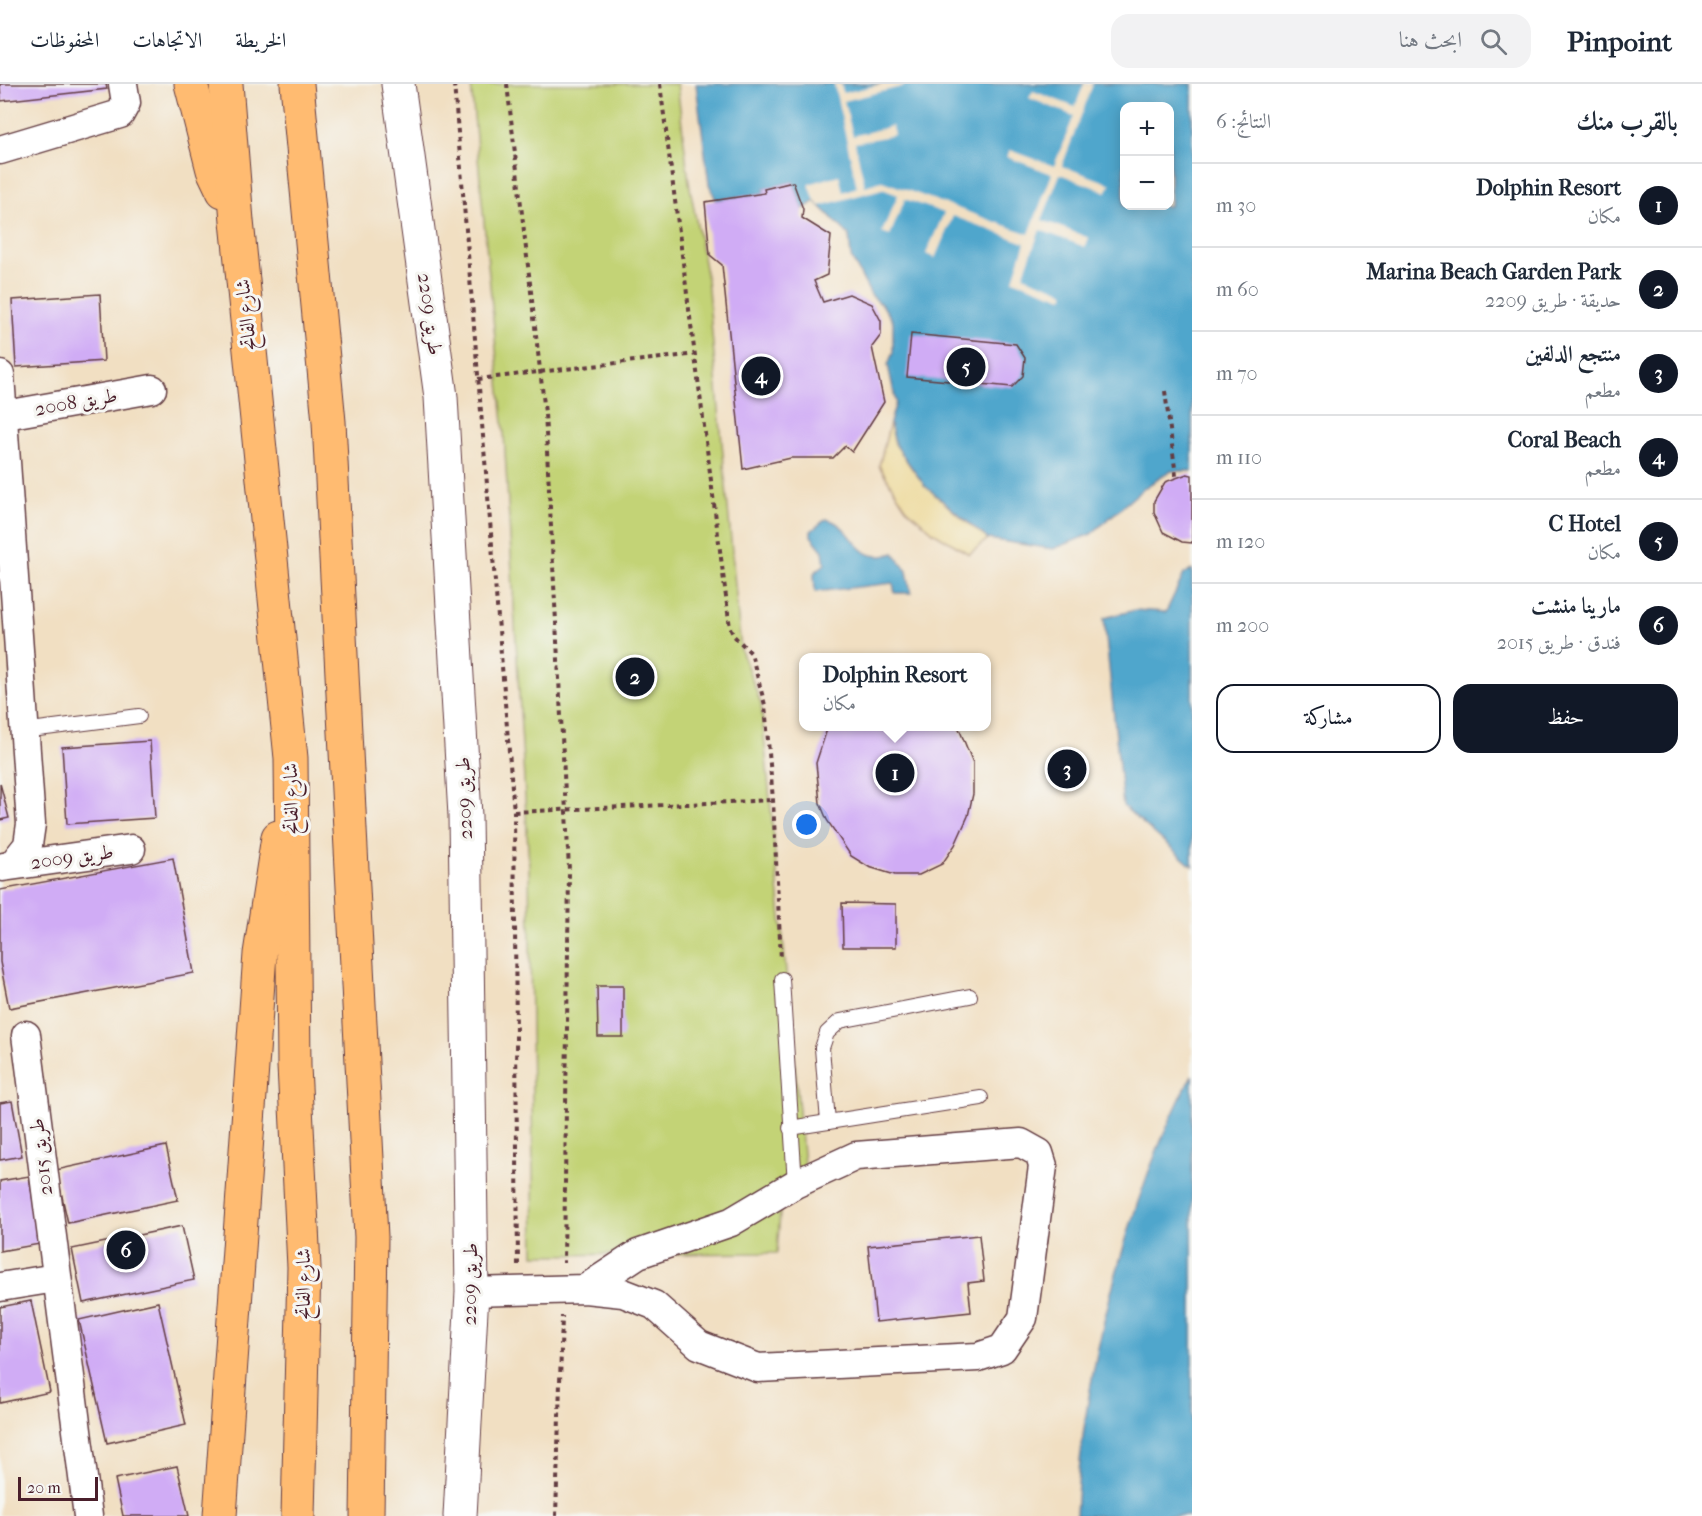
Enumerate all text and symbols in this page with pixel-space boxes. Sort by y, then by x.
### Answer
search box [1111,14,1531,68]
icon: search [1477,25,1510,58]
text: Pinpoint [1567,25,1672,58]
text: ابحث هنا [1399,27,1462,53]
text: المحفوظات [30,28,99,52]
text: الاتجاهات [132,28,202,52]
text: الخريطة [235,28,286,52]
map controls [1120,102,1174,210]
button: + [1120,102,1174,156]
text: بالقرب منك [1576,106,1678,137]
text: النتائج: 6 [1216,110,1271,133]
button: − [1120,156,1174,210]
text: Dolphin Resort [1476,175,1621,201]
text: 30 m [1216,194,1256,217]
text: 1 [1655,194,1662,217]
text: مكان [1587,205,1621,228]
text: Marina Beach Garden Park [1366,259,1621,285]
street label: طريق 2209 [412,271,447,357]
street label: شارع الفاتح [231,277,267,352]
text: 60 m [1216,278,1259,301]
text: 2 [1653,278,1664,301]
text: حديقة · طريق 2209 [1485,289,1621,312]
text: منتجع الدلفين [1525,341,1621,367]
pin: 5 [946,344,986,390]
pin: 4 [742,354,780,398]
text: 70 m [1216,362,1258,385]
text: 3 [1654,362,1663,385]
text: مطعم [1584,379,1621,402]
street label: طريق 2008 [33,383,119,422]
text: Coral Beach [1508,427,1621,453]
text: 110 m [1216,446,1262,469]
text: 4 [1653,446,1664,469]
text: مطعم [1584,457,1621,480]
text: C Hotel [1549,511,1621,537]
text: 120 m [1216,530,1265,553]
text: 5 [1654,530,1663,553]
text: مكان [1587,541,1621,564]
text: مارينا منشت [1531,593,1621,619]
text: 200 m [1216,614,1269,637]
text: 6 [1653,614,1664,637]
text: فندق · طريق 2015 [1497,631,1621,654]
popup [799,653,991,731]
pin: 2 [616,654,654,700]
text: Dolphin Resort [823,662,967,688]
button: مشاركة [1216,684,1441,753]
button: حفظ [1453,684,1678,753]
text: مكان [823,692,856,715]
pin: 3 [1048,746,1086,792]
pin: 1 [876,750,914,796]
street label: طريق 2209 [451,756,478,840]
street label: شارع الفاتح [279,763,309,835]
your location [792,810,821,839]
street label: طريق 2009 [29,840,115,875]
street label: طريق 2015 [25,1117,58,1197]
pin: 6 [106,1228,146,1272]
street label: طريق 2209 [458,1242,483,1326]
street label: شارع الفاتح [292,1248,321,1320]
scale bar [18,1474,98,1502]
text: 20 m [27,1478,61,1497]

